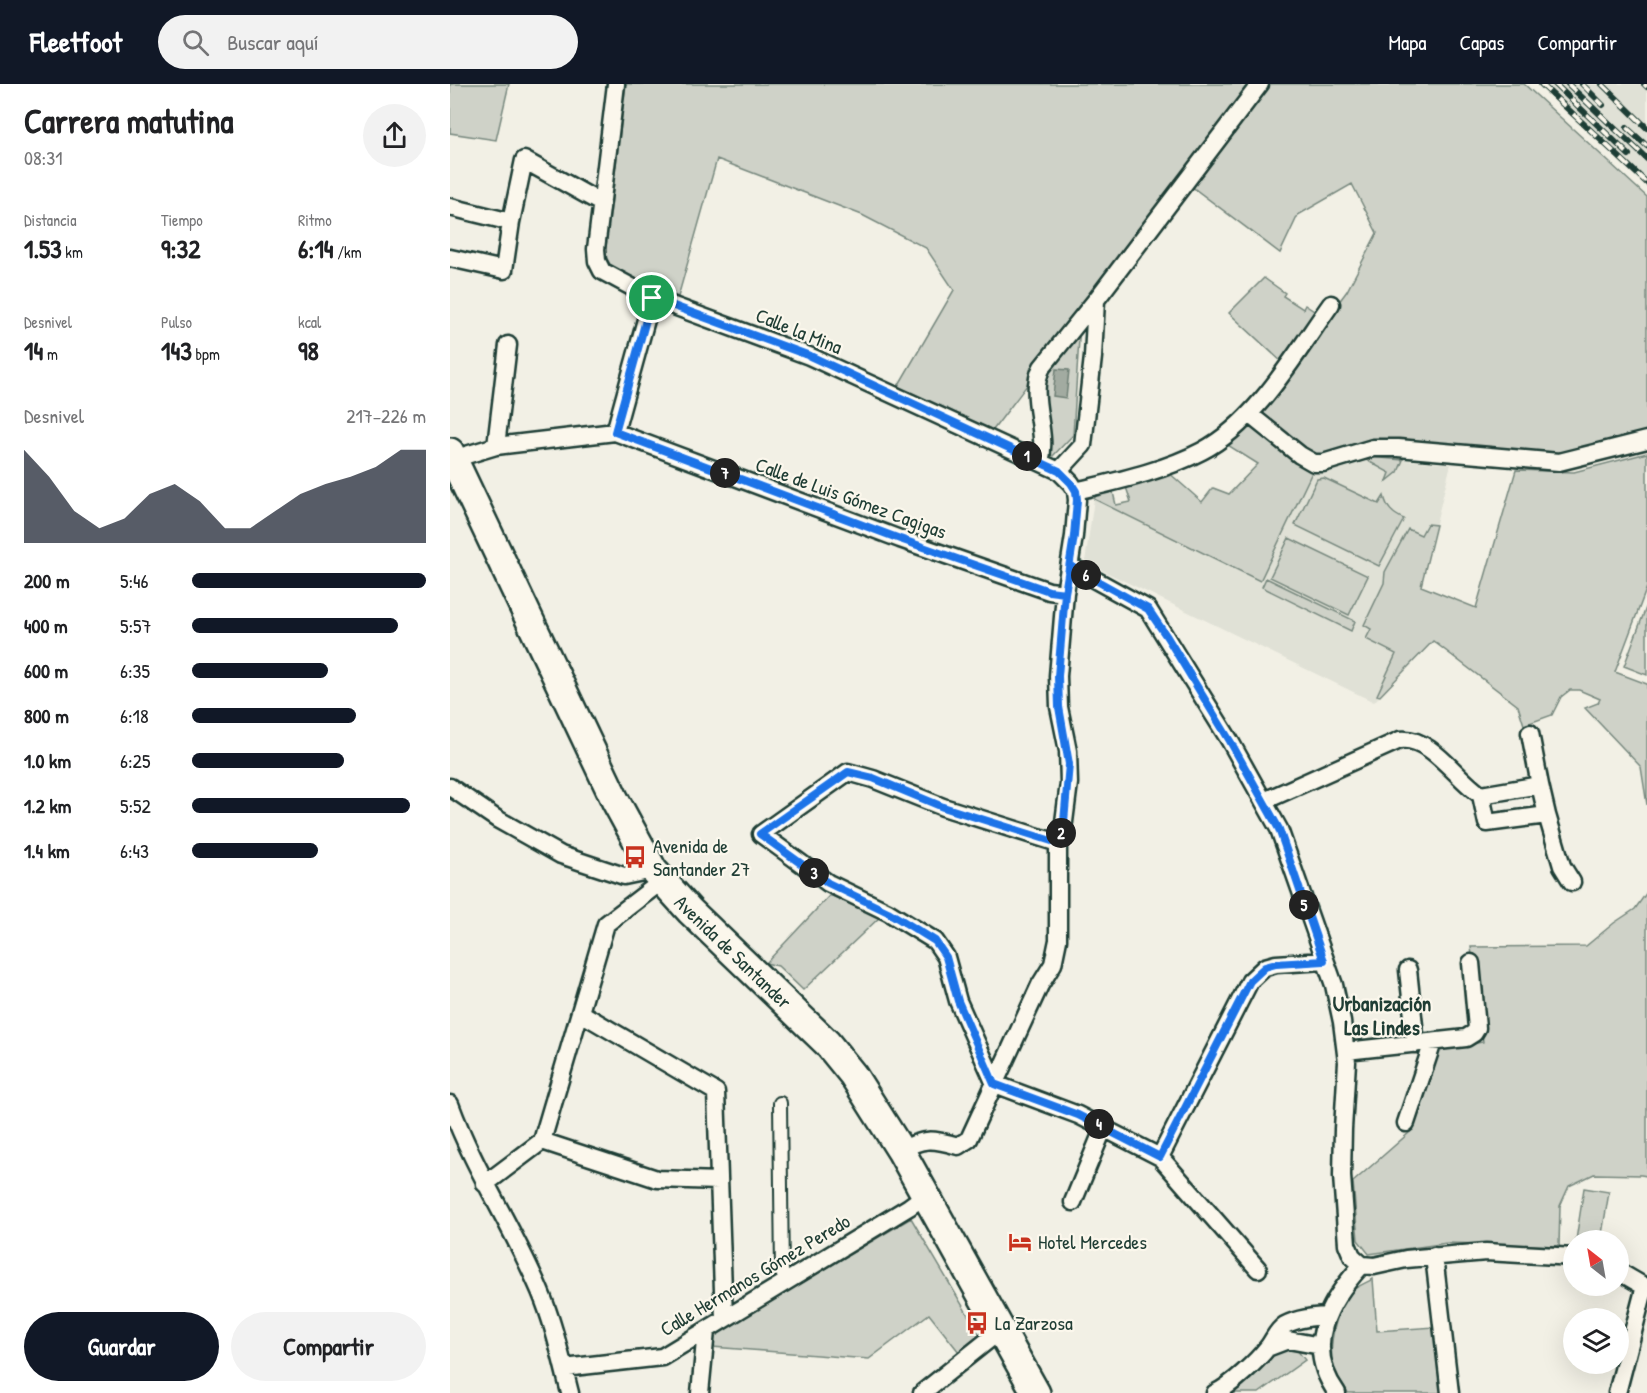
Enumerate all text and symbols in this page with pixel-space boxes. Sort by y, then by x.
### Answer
search box [158,15,578,69]
text: Fleetfoot [30,23,122,61]
icon: search [179,26,212,59]
text: Buscar aquí [227,27,319,57]
text: Mapa [1388,28,1426,57]
text: Capas [1459,28,1504,57]
text: Compartir [1537,28,1617,57]
text: Carrera matutina [24,99,233,143]
button: share [363,104,426,167]
text: 08:31 [24,144,62,171]
text: Distancia [24,209,76,231]
text: Tiempo [161,209,203,231]
text: Ritmo [298,209,332,231]
text: 1.53 [24,231,62,266]
text: 9:32 [161,231,200,266]
text: 6:14 [298,231,334,266]
text: km [62,241,83,263]
text: /km [334,241,362,263]
pin [626,272,677,323]
icon: arrive [635,281,668,314]
street label: Calle la Mina [752,301,847,360]
text: Desnivel [24,311,72,333]
text: Pulso [161,311,192,333]
text: kcal [298,311,321,333]
text: 14 [24,333,43,368]
text: 143 [161,333,192,368]
text: 98 [298,333,319,368]
text: m [43,343,58,365]
text: bpm [192,343,220,365]
text: Desnivel [24,402,84,429]
text: 217–226 m [346,402,426,429]
pin: 1 [1012,441,1042,471]
text: 1 [1024,445,1030,467]
street label: Calle de Luis Gómez Cagigas [752,450,951,545]
pin: 7 [710,458,740,488]
text: 7 [721,462,729,484]
pin: 6 [1071,560,1101,590]
text: 6 [1083,564,1089,586]
text: 200 m [24,567,69,594]
text: 5:46 [120,567,149,594]
text: 400 m [24,612,68,639]
text: 5:57 [120,612,151,639]
text: 600 m [24,657,68,684]
text: 6:35 [120,657,150,684]
text: 800 m [24,702,69,729]
text: 6:18 [120,702,149,729]
text: 1.0 km [24,747,71,774]
text: 6:25 [120,747,150,774]
text: 1.2 km [24,792,71,819]
text: 5:52 [120,792,151,819]
pin: 2 [1046,818,1076,848]
text: 2 [1057,822,1065,844]
place label: Avenida de Santander 27 [653,832,750,882]
text: 1.4 km [24,837,70,864]
text: 6:43 [120,837,149,864]
bus stop icon: Avenida de Santander 27 [622,844,648,870]
pin: 3 [799,858,829,888]
text: 3 [810,862,818,884]
street label: Avenida de Santander [669,889,798,1015]
pin: 5 [1289,890,1319,920]
text: 5 [1301,894,1307,916]
district label: Urbanización Las Lindes [1333,989,1431,1042]
pin: 4 [1084,1109,1114,1139]
text: 4 [1096,1113,1102,1135]
street label: Calle Hermanos Gómez Peredo [655,1207,855,1342]
place label: Hotel Mercedes [1038,1228,1147,1255]
hotel icon: Hotel Mercedes [1007,1229,1033,1255]
north arrow [1563,1230,1629,1296]
map controls [1563,1230,1629,1374]
button: layers [1563,1308,1629,1374]
place label: La Zarzosa [995,1309,1073,1336]
bus stop icon: La Zarzosa [964,1310,990,1336]
button: Guardar [24,1312,219,1381]
button: Compartir [231,1312,426,1381]

